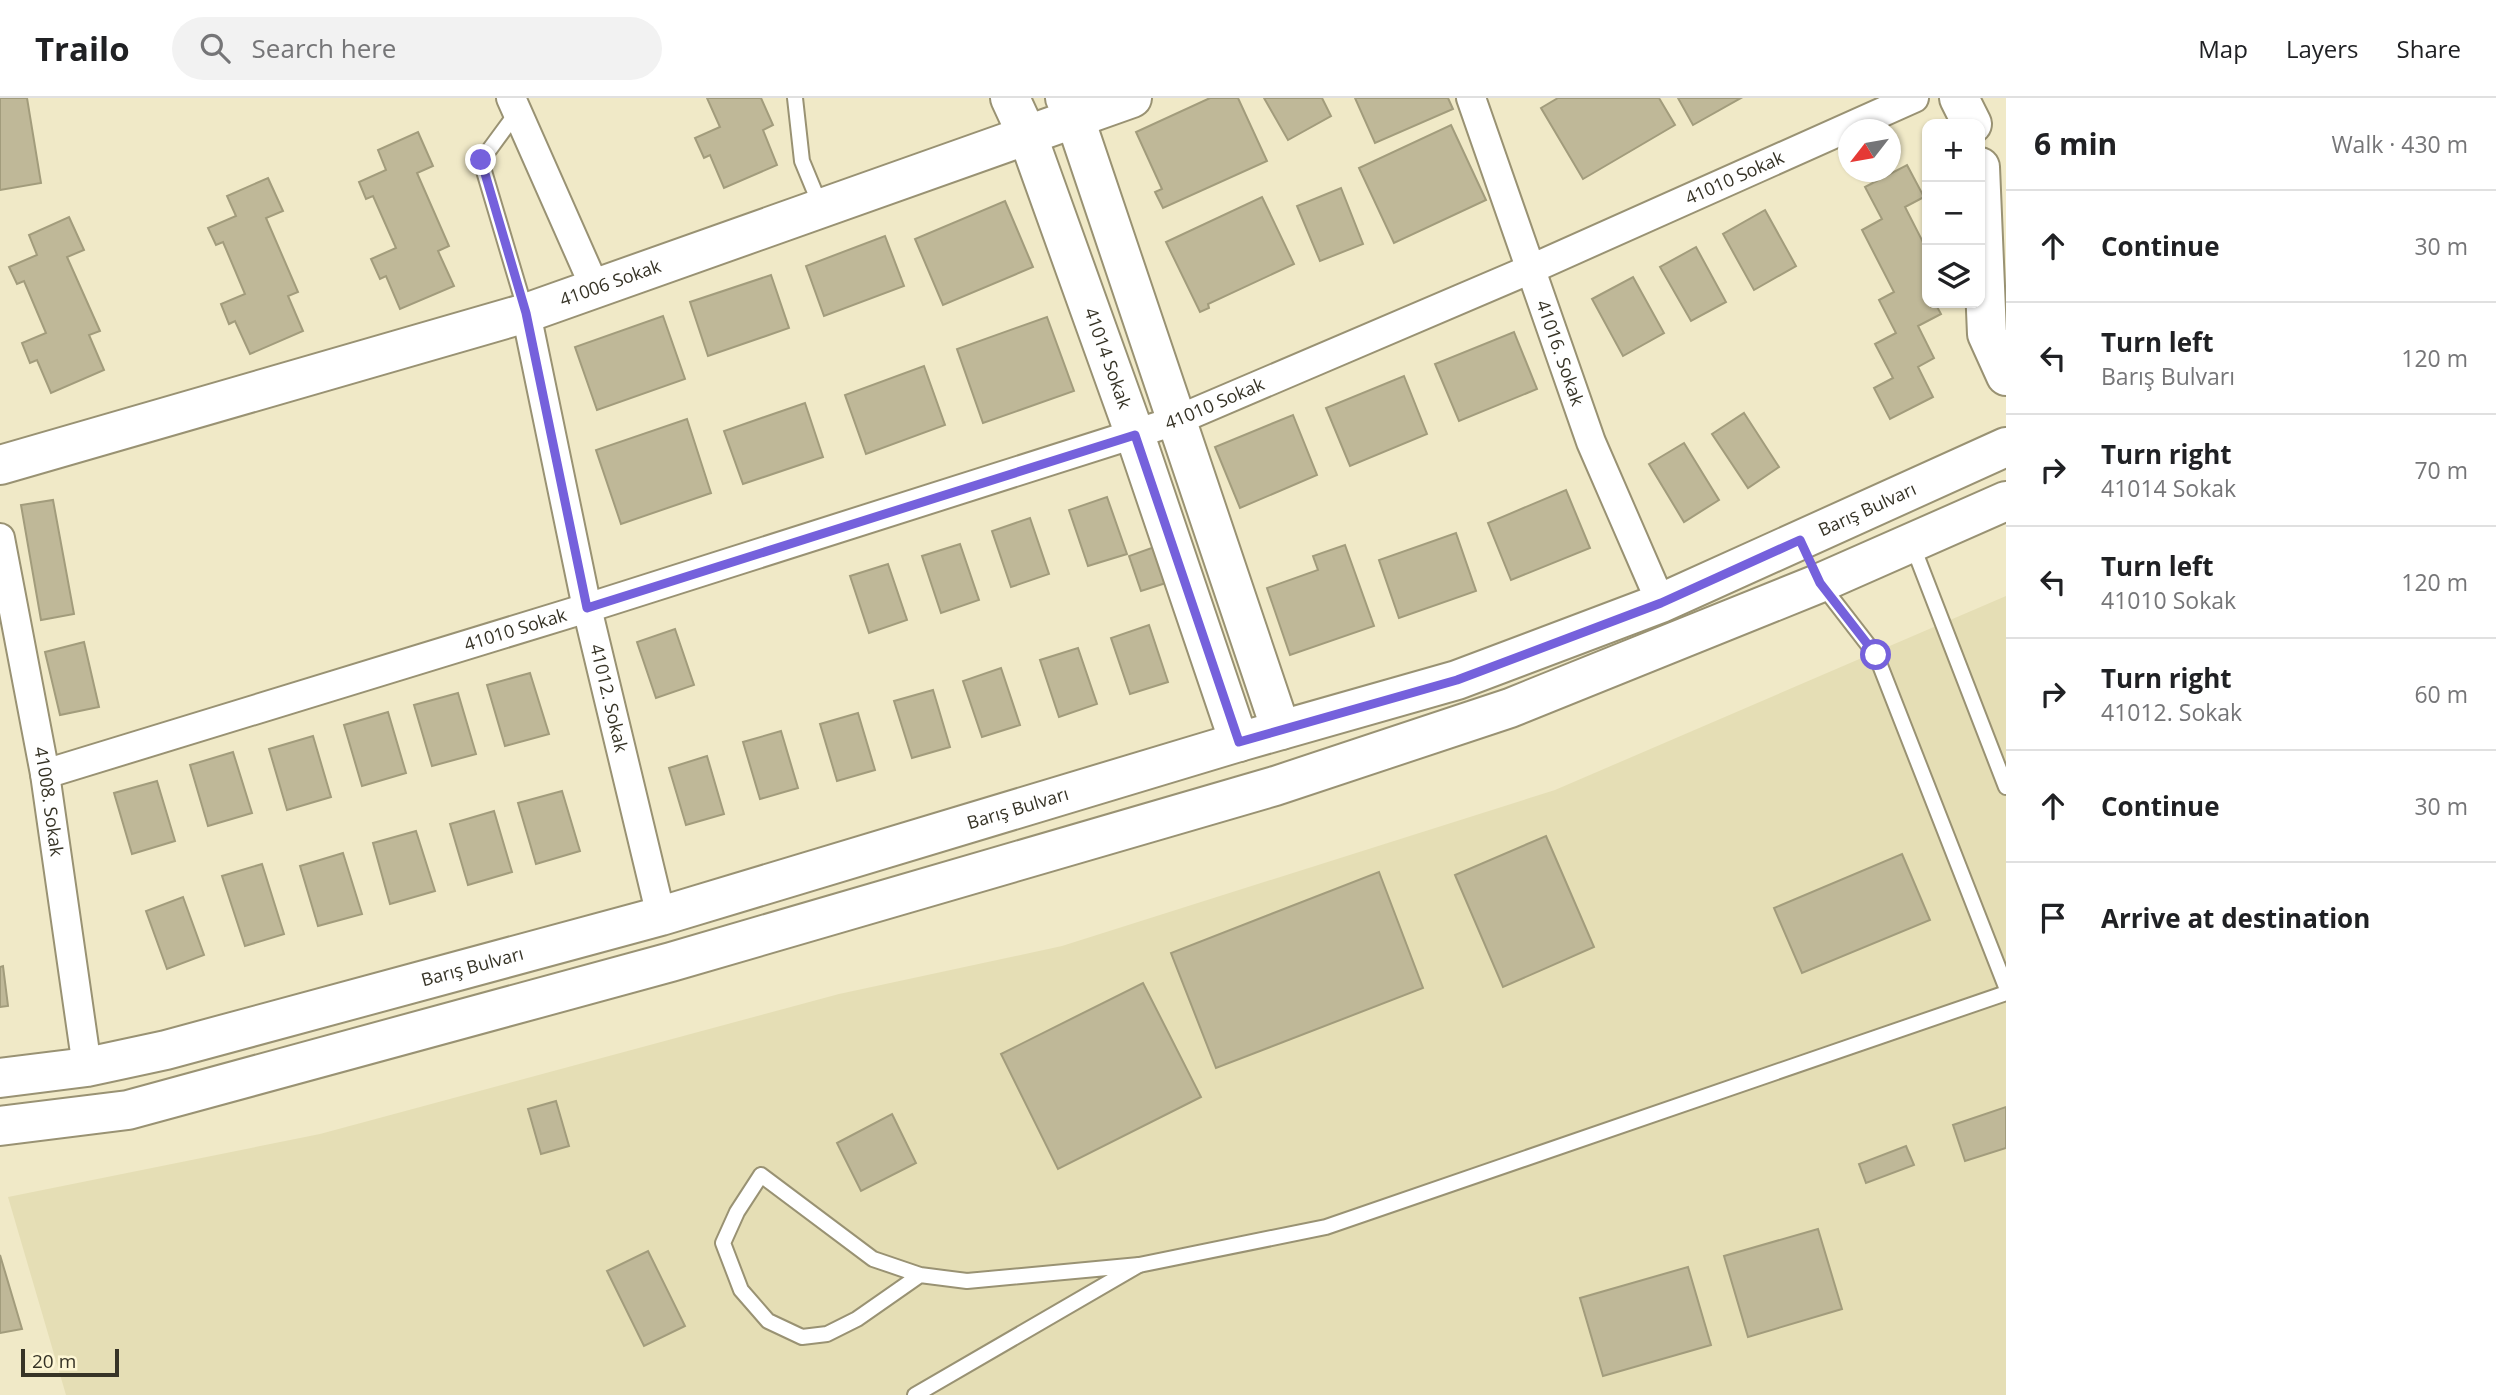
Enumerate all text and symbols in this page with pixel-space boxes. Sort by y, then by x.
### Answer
search box [172,17,662,80]
text: Trailo [35,26,130,71]
icon: search [196,29,234,67]
text: Search here [252,30,396,66]
text: Map [2198,32,2248,65]
text: Layers [2286,32,2359,65]
text: Share [2397,32,2461,65]
north arrow [1838,119,1901,182]
map controls [1922,119,1985,308]
button: + [1922,119,1985,182]
text: 6 min [2034,123,2117,164]
text: Walk · 430 m [2331,128,2468,160]
route end [465,144,496,175]
street label: 41010 Sokak [1681,144,1788,210]
button: − [1922,182,1985,245]
icon: ahead [2034,227,2072,265]
text: Continue [2101,228,2220,264]
text: 30 m [2414,230,2468,262]
button: layers [1922,245,1985,308]
street label: 41006 Sokak [556,253,664,311]
street label: 41016. Sokak [1531,296,1591,409]
street label: 41014 Sokak [1079,304,1138,412]
text: Turn left [2101,324,2213,360]
icon: left [2034,339,2072,377]
text: 120 m [2401,342,2468,374]
text: Barış Bulvarı [2101,360,2235,392]
street label: 41010 Sokak [1162,371,1268,434]
text: Turn right [2101,436,2232,472]
icon: right [2034,451,2072,489]
text: 70 m [2414,454,2468,486]
text: 41014 Sokak [2101,472,2236,504]
street label: Barış Bulvarı [1814,476,1920,541]
text: Turn left [2101,548,2213,584]
icon: left [2034,563,2072,601]
text: 120 m [2401,566,2468,598]
text: 41010 Sokak [2101,584,2236,616]
street label: 41010 Sokak [461,602,570,656]
route start [1860,639,1891,670]
street label: 41012. Sokak [585,641,634,755]
text: Turn right [2101,660,2232,696]
icon: right [2034,675,2072,713]
text: 60 m [2414,678,2468,710]
text: 41012. Sokak [2101,696,2242,728]
street label: 41008. Sokak [29,745,70,858]
street label: Barış Bulvarı [964,781,1071,834]
icon: ahead [2034,787,2072,825]
text: Continue [2101,788,2220,824]
text: 30 m [2414,790,2468,822]
icon: arrive [2034,899,2072,937]
text: Arrive at destination [2101,900,2370,936]
street label: Barış Bulvarı [418,941,526,991]
scale bar [21,1346,119,1378]
text: 20 m [32,1348,76,1374]

